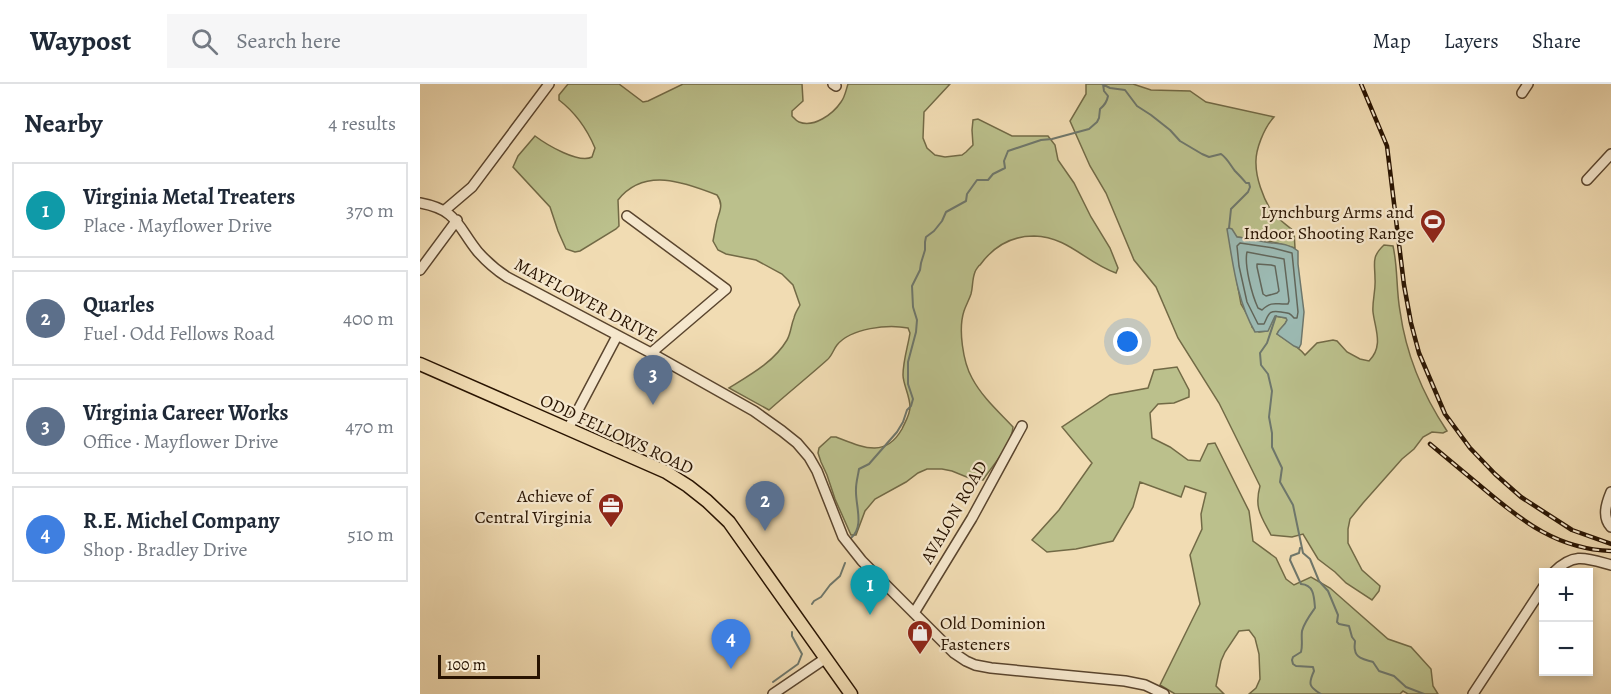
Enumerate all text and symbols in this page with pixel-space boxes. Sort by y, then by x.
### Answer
search box [167,14,587,68]
text: Waypost [30,22,131,60]
icon: search [188,25,221,58]
text: Search here [236,26,341,56]
text: Map [1372,27,1411,55]
text: Layers [1444,27,1499,55]
text: Share [1532,27,1581,55]
text: Nearby [24,106,103,141]
text: 4 results [328,110,396,137]
text: Virginia Metal Treaters [83,182,295,212]
text: 1 [42,197,49,224]
text: 370 m [346,197,394,224]
place label: Lynchburg Arms and Indoor Shooting Range [1243,200,1414,245]
sports icon: Lynchburg Arms and Indoor Shooting Range [1418,207,1448,245]
text: Place · Mayflower Drive [83,212,272,239]
street label: MAYFLOWER DRIVE [510,252,662,348]
text: Quarles [83,290,154,320]
text: 2 [41,305,50,332]
text: 400 m [343,305,394,332]
text: Fuel · Odd Fellows Road [83,320,275,347]
your location [1113,327,1142,356]
pin: 3 [634,356,672,405]
street label: ODD FELLOWS ROAD [536,388,698,480]
text: Virginia Career Works [83,398,288,428]
text: 3 [41,413,50,440]
text: 470 m [345,413,394,440]
text: Office · Mayflower Drive [83,428,279,455]
street label: AVALON ROAD [914,456,993,569]
pin: 2 [746,482,784,531]
place label: Achieve of Central Virginia [475,484,595,529]
office icon: Achieve of Central Virginia [596,491,626,529]
text: R.E. Michel Company [83,506,279,536]
text: 4 [41,521,50,548]
text: 510 m [347,521,394,548]
text: Shop · Bradley Drive [83,536,247,563]
pin: 1 [850,566,890,615]
map controls [1539,568,1593,676]
button: + [1539,568,1593,622]
place label: Old Dominion Fasteners [940,611,1046,656]
shop icon: Old Dominion Fasteners [905,618,935,656]
pin: 4 [712,620,750,669]
button: − [1539,622,1593,676]
scale bar [438,652,540,680]
text: 100 m [447,654,486,676]

